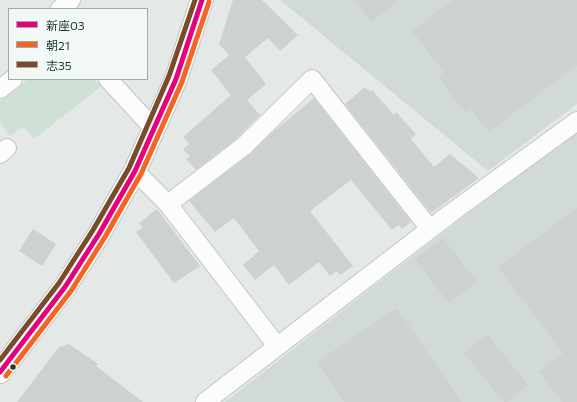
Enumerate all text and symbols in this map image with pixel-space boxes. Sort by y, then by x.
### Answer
legend [8,8,148,80]
text: 新座03 [46,18,85,32]
text: 朝21 [46,38,70,52]
text: 志35 [46,58,72,72]
unlabelled marker [8,362,18,372]

